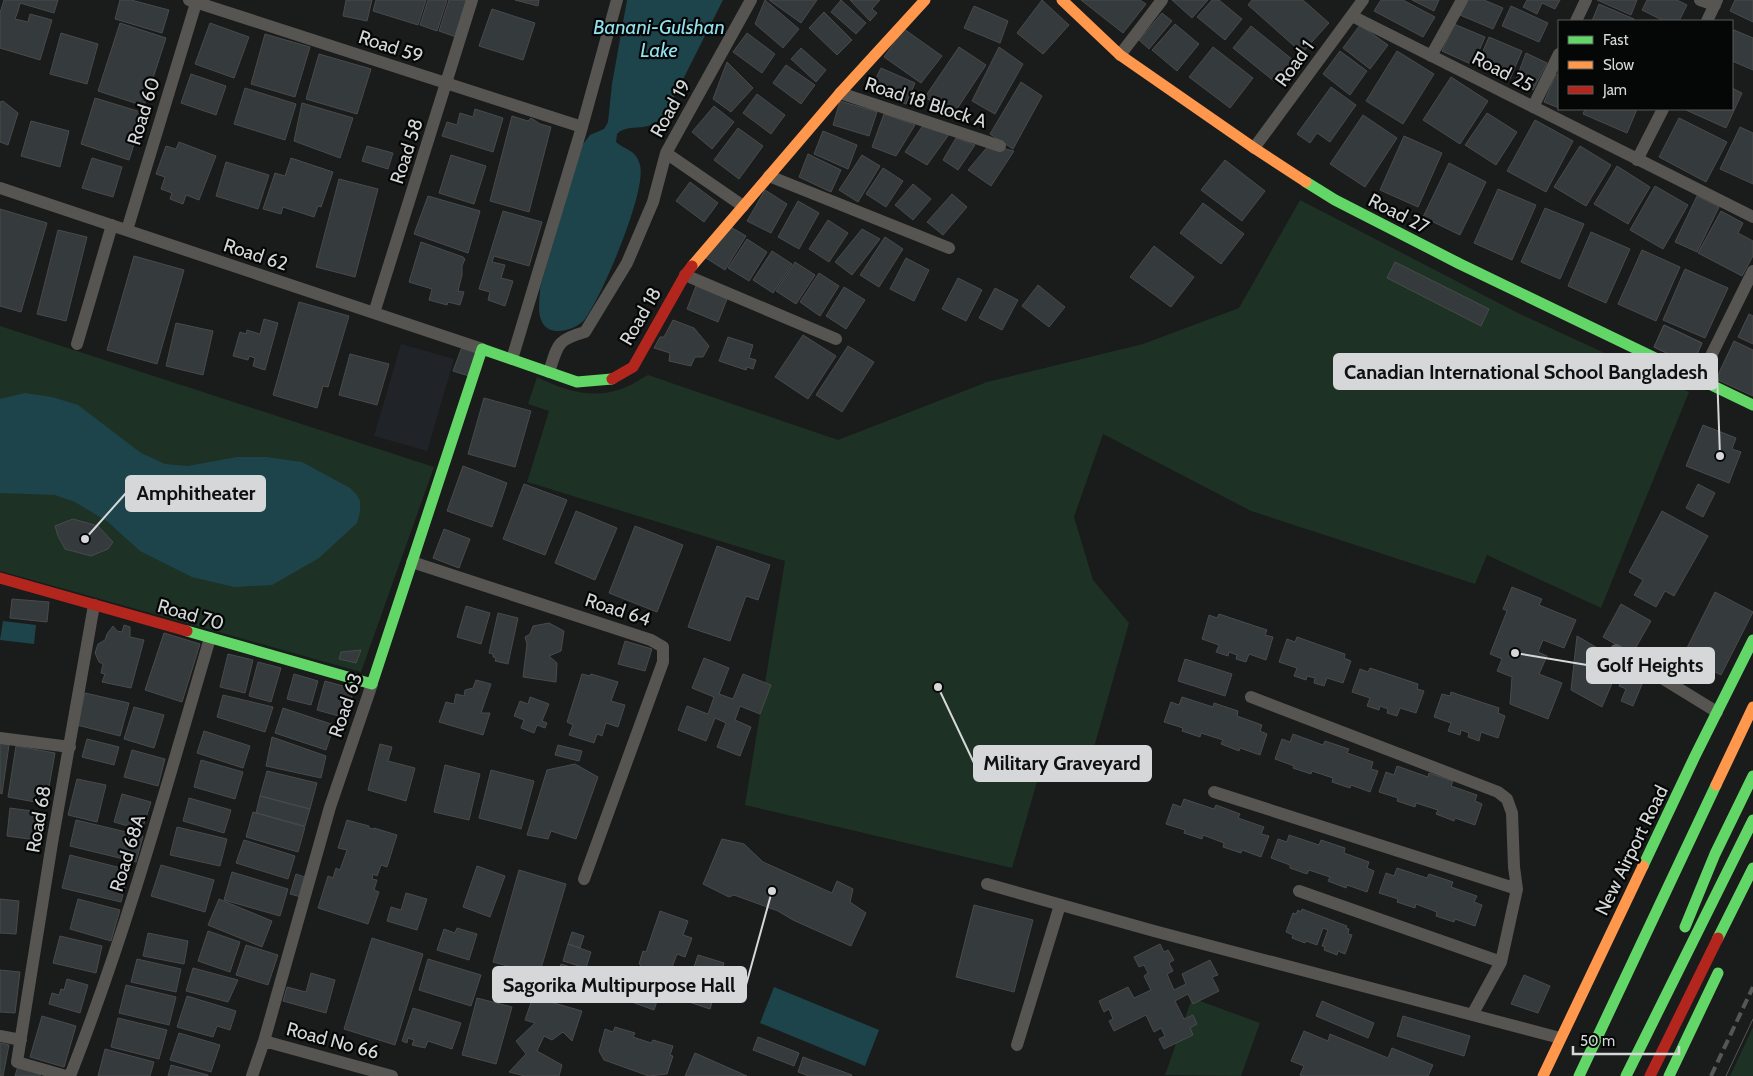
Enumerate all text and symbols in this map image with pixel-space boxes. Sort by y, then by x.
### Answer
water label: Banani-Gulshan Lake [593,15,725,62]
legend [1558,20,1733,110]
street label: Road 59 [356,25,426,68]
text: Fast [1603,31,1628,49]
street label: Road 1 [1270,36,1319,91]
street label: Road 25 [1468,46,1537,97]
text: Slow [1603,56,1634,74]
street label: Road 18 Block A [862,72,990,133]
street label: Road 60 [122,75,165,148]
street label: Road 19 [645,75,696,141]
text: Jam [1602,81,1627,99]
street label: Road 58 [385,116,428,187]
street label: Road 27 [1365,188,1433,239]
street label: Road 62 [221,233,291,276]
street label: Road 18 [615,283,666,349]
callout: Canadian International School Bangladesh [1334,354,1717,389]
text: Canadian International School Bangladesh [1344,360,1708,384]
callout: Amphitheater [126,476,265,511]
text: Amphitheater [137,481,256,505]
street label: Road 64 [582,588,653,631]
street label: Road 70 [155,594,227,635]
callout: Golf Heights [1587,648,1714,683]
text: Golf Heights [1597,653,1703,677]
street label: Road 63 [324,670,367,740]
callout: Military Graveyard [974,746,1151,781]
text: Military Graveyard [983,751,1141,775]
street label: New Airport Road [1590,782,1673,919]
street label: Road 68 [21,784,56,854]
street label: Road 68A [105,811,150,895]
callout: Sagorika Multipurpose Hall [493,967,746,1002]
text: Sagorika Multipurpose Hall [503,973,735,997]
street label: Road No 66 [284,1017,382,1064]
scale bar [1573,1024,1679,1056]
text: 50 m [1580,1032,1615,1050]

